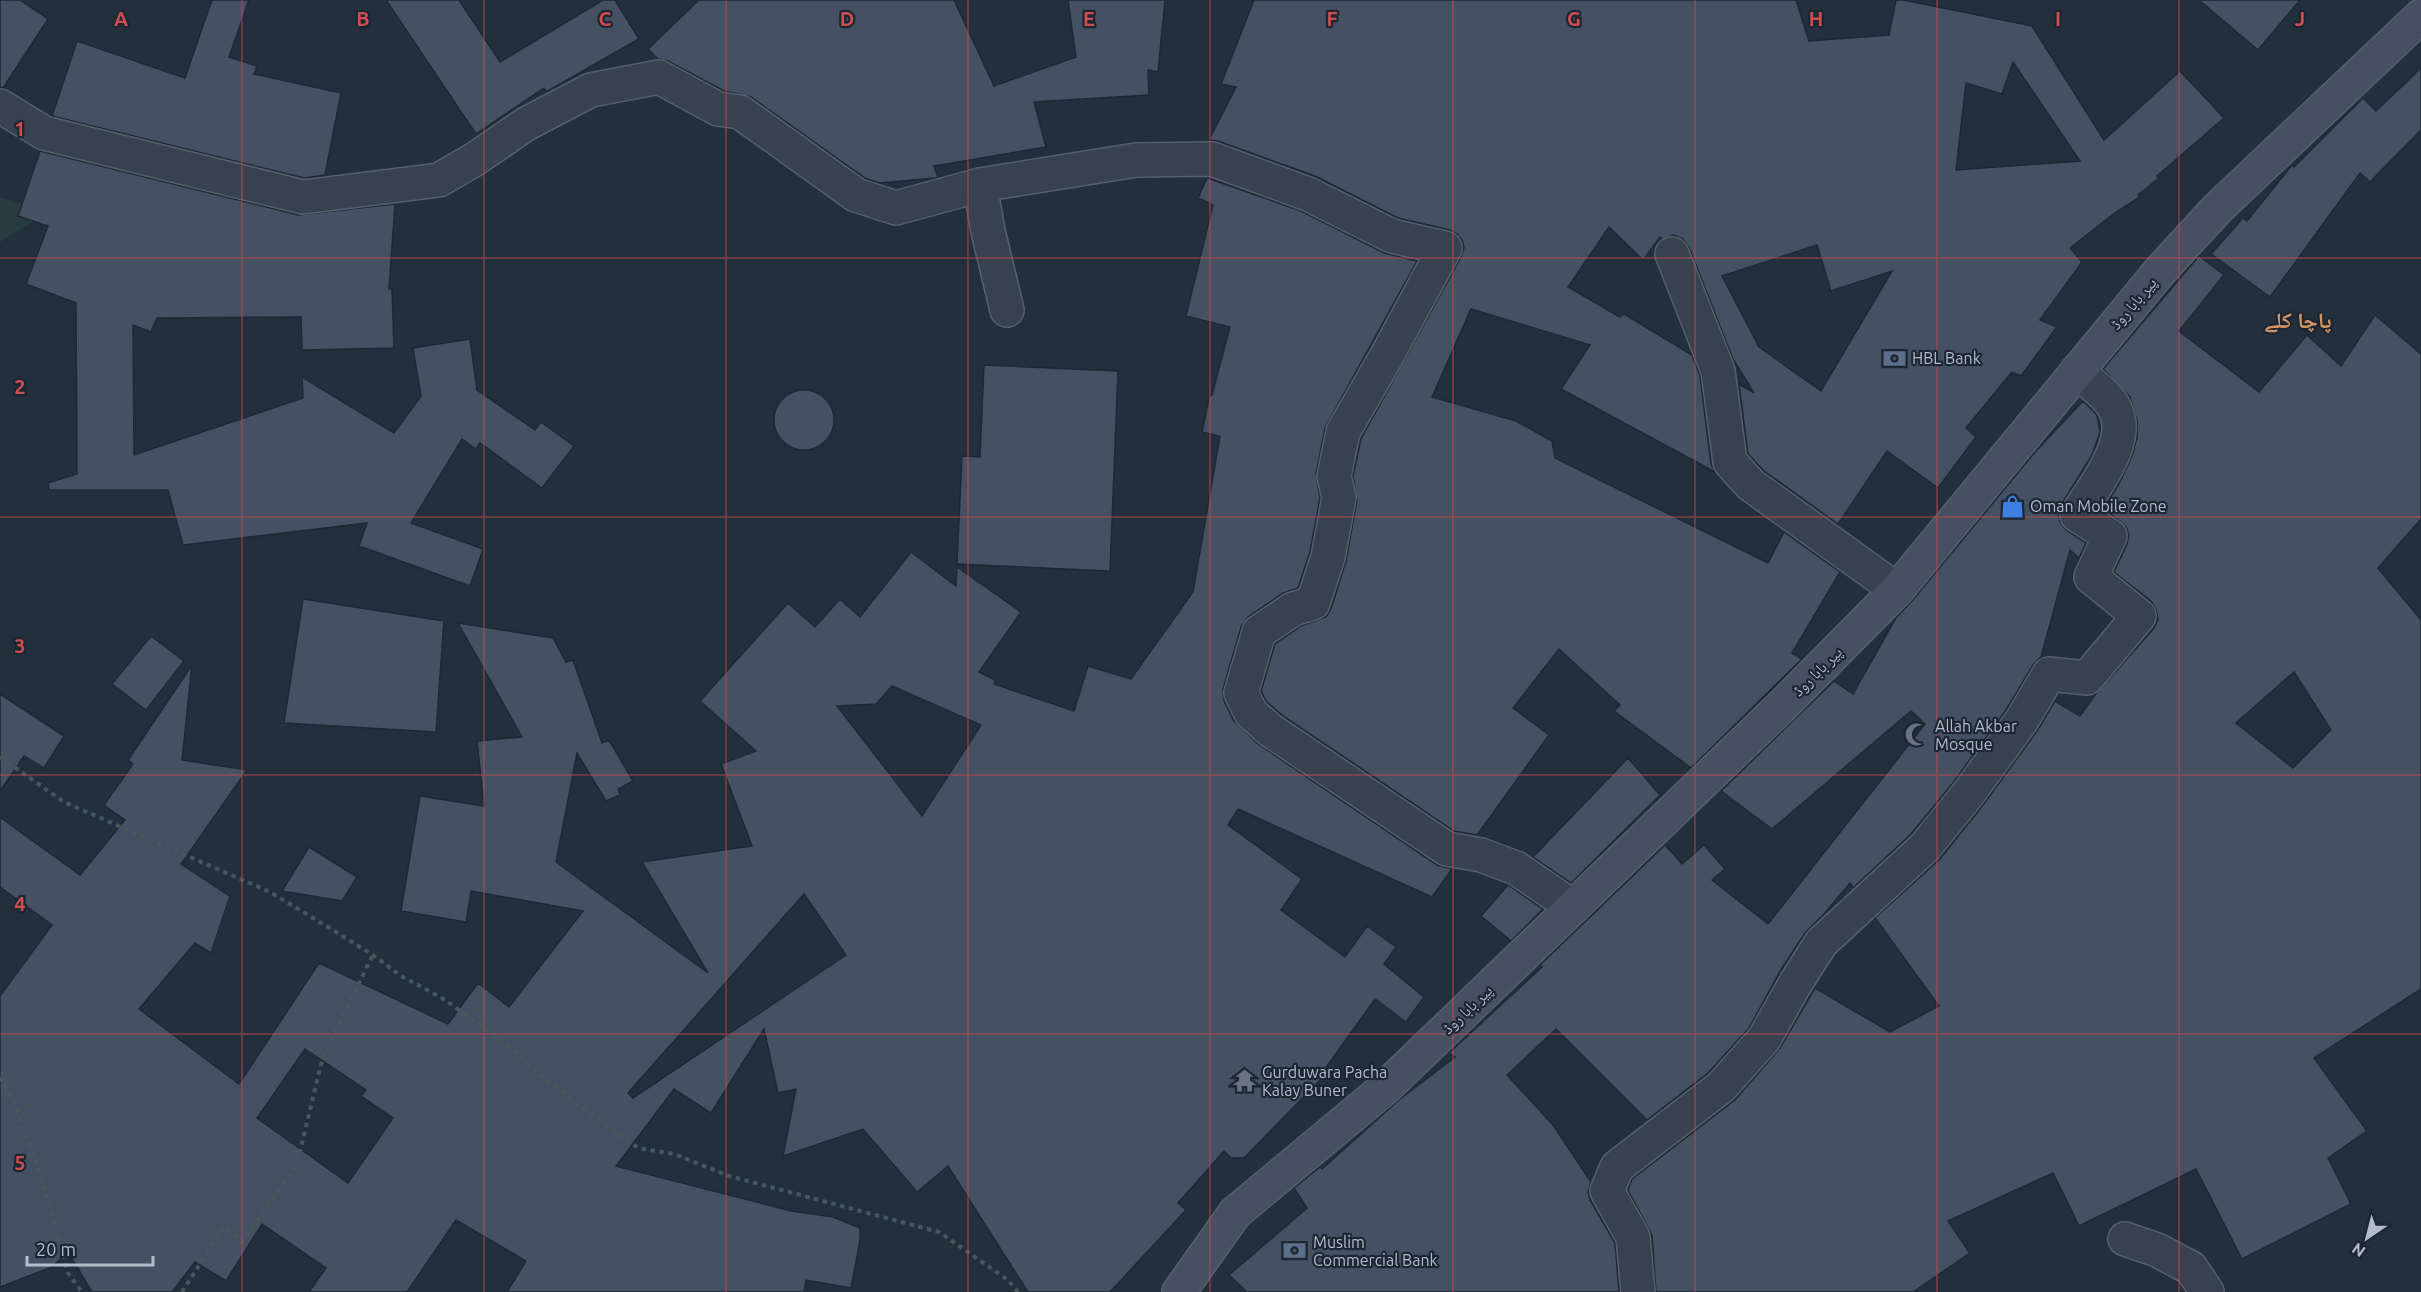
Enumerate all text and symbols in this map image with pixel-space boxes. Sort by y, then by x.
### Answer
text: A [114,7,128,30]
text: B [356,7,370,30]
text: C [599,7,612,30]
text: D [840,7,854,30]
text: E [1083,7,1095,30]
text: F [1326,7,1338,30]
text: G [1567,7,1581,30]
text: H [1809,7,1823,30]
text: I [2055,7,2061,30]
text: J [2295,7,2305,30]
text: 1 [14,117,26,140]
street label: پیر بابا روڈ [2106,273,2161,333]
district label: پاچا کلے [2264,307,2332,334]
bank icon: HBL Bank [1881,345,1907,371]
place label: HBL Bank [1912,349,1981,367]
text: 2 [14,375,26,398]
shop icon: Oman Mobile Zone [1999,493,2025,519]
place label: Oman Mobile Zone [2030,497,2167,515]
text: 3 [14,634,26,657]
street label: پیر بابا روڈ [1789,642,1846,700]
place label: Allah Akbar Mosque [1935,717,2017,753]
mosque icon: Allah Akbar Mosque [1904,722,1930,748]
text: 4 [14,892,26,915]
street label: پیر بابا روڈ [1438,981,1497,1038]
place label: Gurduwara Pacha Kalay Buner [1262,1063,1387,1099]
temple icon: Gurduwara Pacha Kalay Buner [1231,1068,1257,1094]
text: 5 [14,1151,26,1174]
north arrow [2337,1208,2397,1268]
scale bar [27,1229,153,1267]
place label: Muslim Commercial Bank [1313,1233,1438,1269]
bank icon: Muslim Commercial Bank [1282,1238,1308,1264]
text: 20 m [36,1239,76,1259]
text: N [2348,1239,2368,1261]

